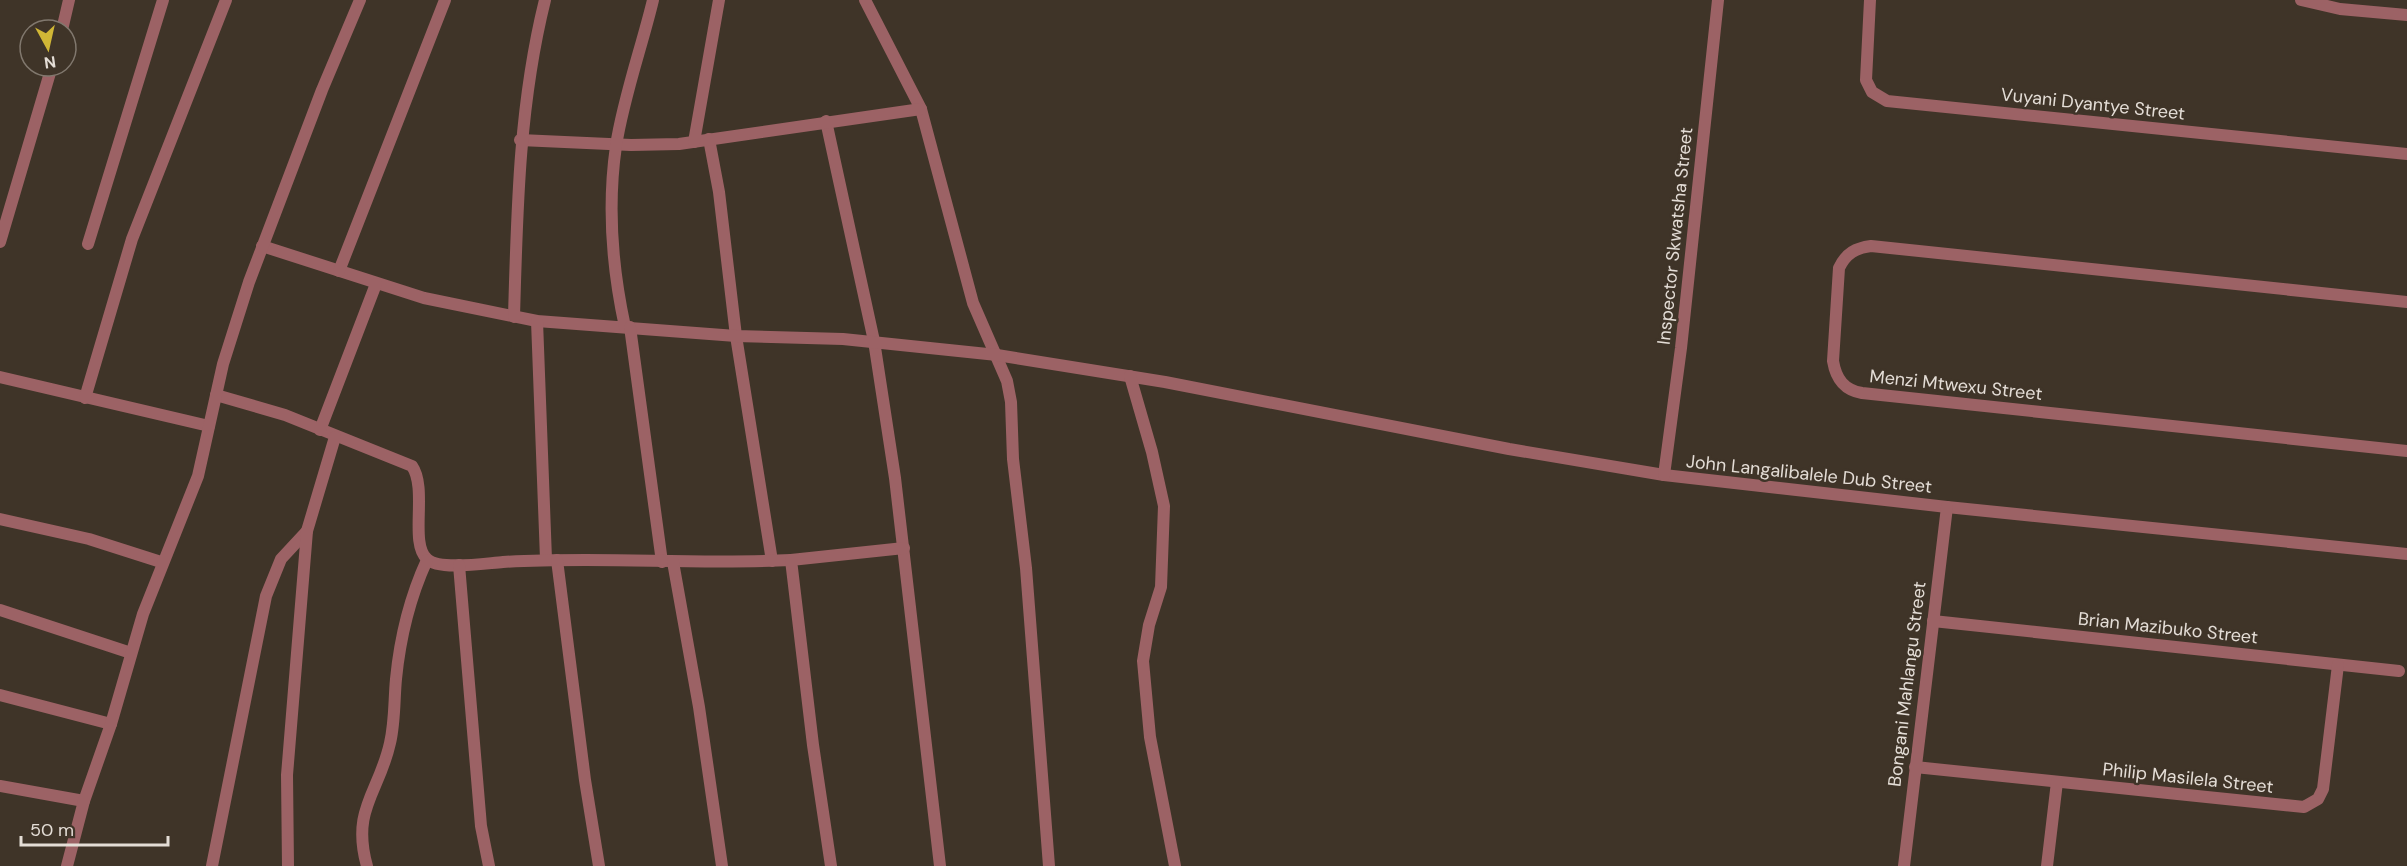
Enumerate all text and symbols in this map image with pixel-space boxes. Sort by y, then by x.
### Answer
north arrow [18,18,78,78]
text: N [43,51,57,74]
street label: Vuyani Dyantye Street [2000,82,2186,126]
street label: Inspector Skwatsha Street [1652,126,1698,346]
street label: Menzi Mtwexu Street [1868,364,2044,406]
street label: John Langalibalele Dub Street [1685,449,1933,499]
street label: Bongani Mahlangu Street [1882,580,1932,788]
street label: Brian Mazibuko Street [2077,607,2259,649]
street label: Philip Masilela Street [2101,757,2275,799]
scale bar [21,809,168,847]
text: 50 m [30,818,74,842]

